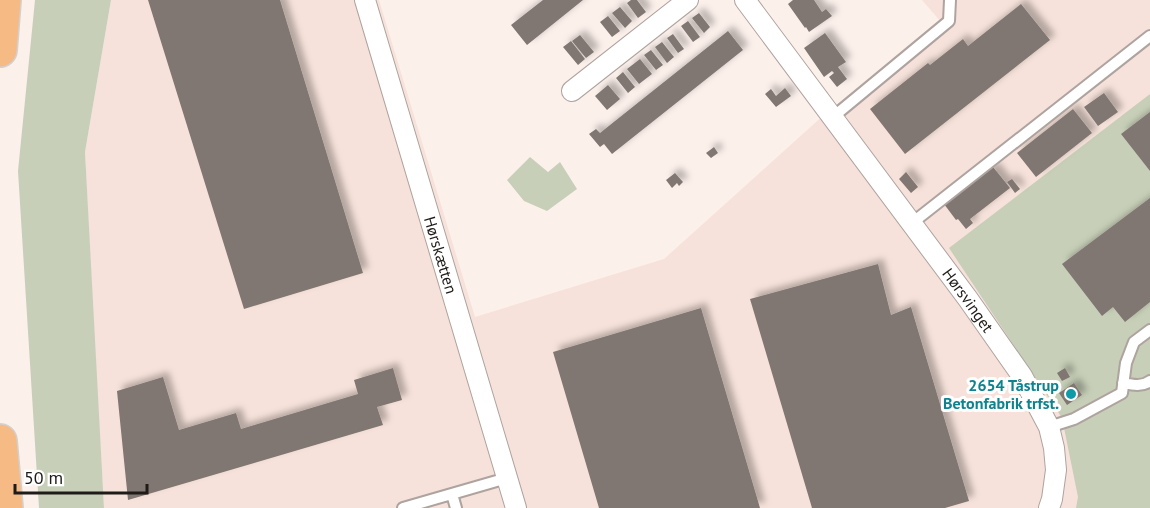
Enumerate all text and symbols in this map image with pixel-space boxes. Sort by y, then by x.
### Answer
street label: Hørskætten [420,214,462,296]
street label: Hørsvinget [938,264,998,337]
place label: 2654 Tåstrup Betonfabrik trfst. [943,375,1059,413]
marker: 2654 Tåstrup Betonfabrik trfst. [1064,387,1078,401]
scale bar [15,457,147,495]
text: 50 m [24,466,63,489]

